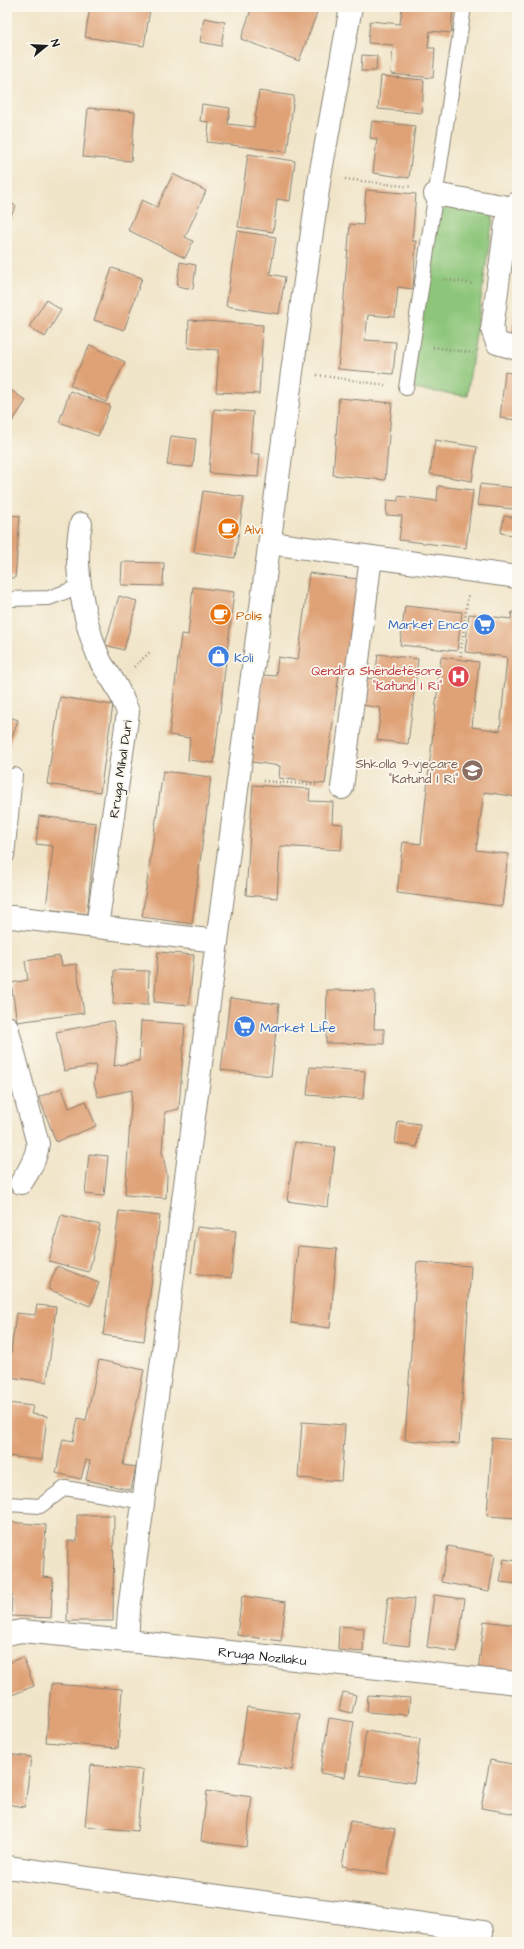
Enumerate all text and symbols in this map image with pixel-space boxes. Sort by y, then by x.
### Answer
north arrow [26,26,66,66]
text: N [47,37,63,49]
cafe icon: Alvi [215,516,241,542]
place label: Alvi [244,521,263,539]
cafe icon: Polis [207,602,233,628]
place label: Polis [236,607,263,625]
supermarket icon: Market Enco [471,611,497,637]
place label: Market Enco [388,616,469,634]
shop icon: Koli [206,644,232,670]
place label: Koli [234,649,253,667]
place label: Qendra Shëndetësore "Katund I Ri" [311,662,442,695]
hospital icon: Qendra Shëndetësore "Katund I Ri" [445,664,471,690]
street label: Rruga Mihal Duri [105,719,138,819]
place label: Shkolla 9-vjeçare "Katund I Ri" [355,755,458,788]
school or university icon: Shkolla 9-vjeçare "Katund I Ri" [460,757,486,783]
supermarket icon: Market Life [232,1014,258,1040]
place label: Market Life [260,1019,336,1037]
street label: Rruga Nozllaku [217,1643,308,1670]

